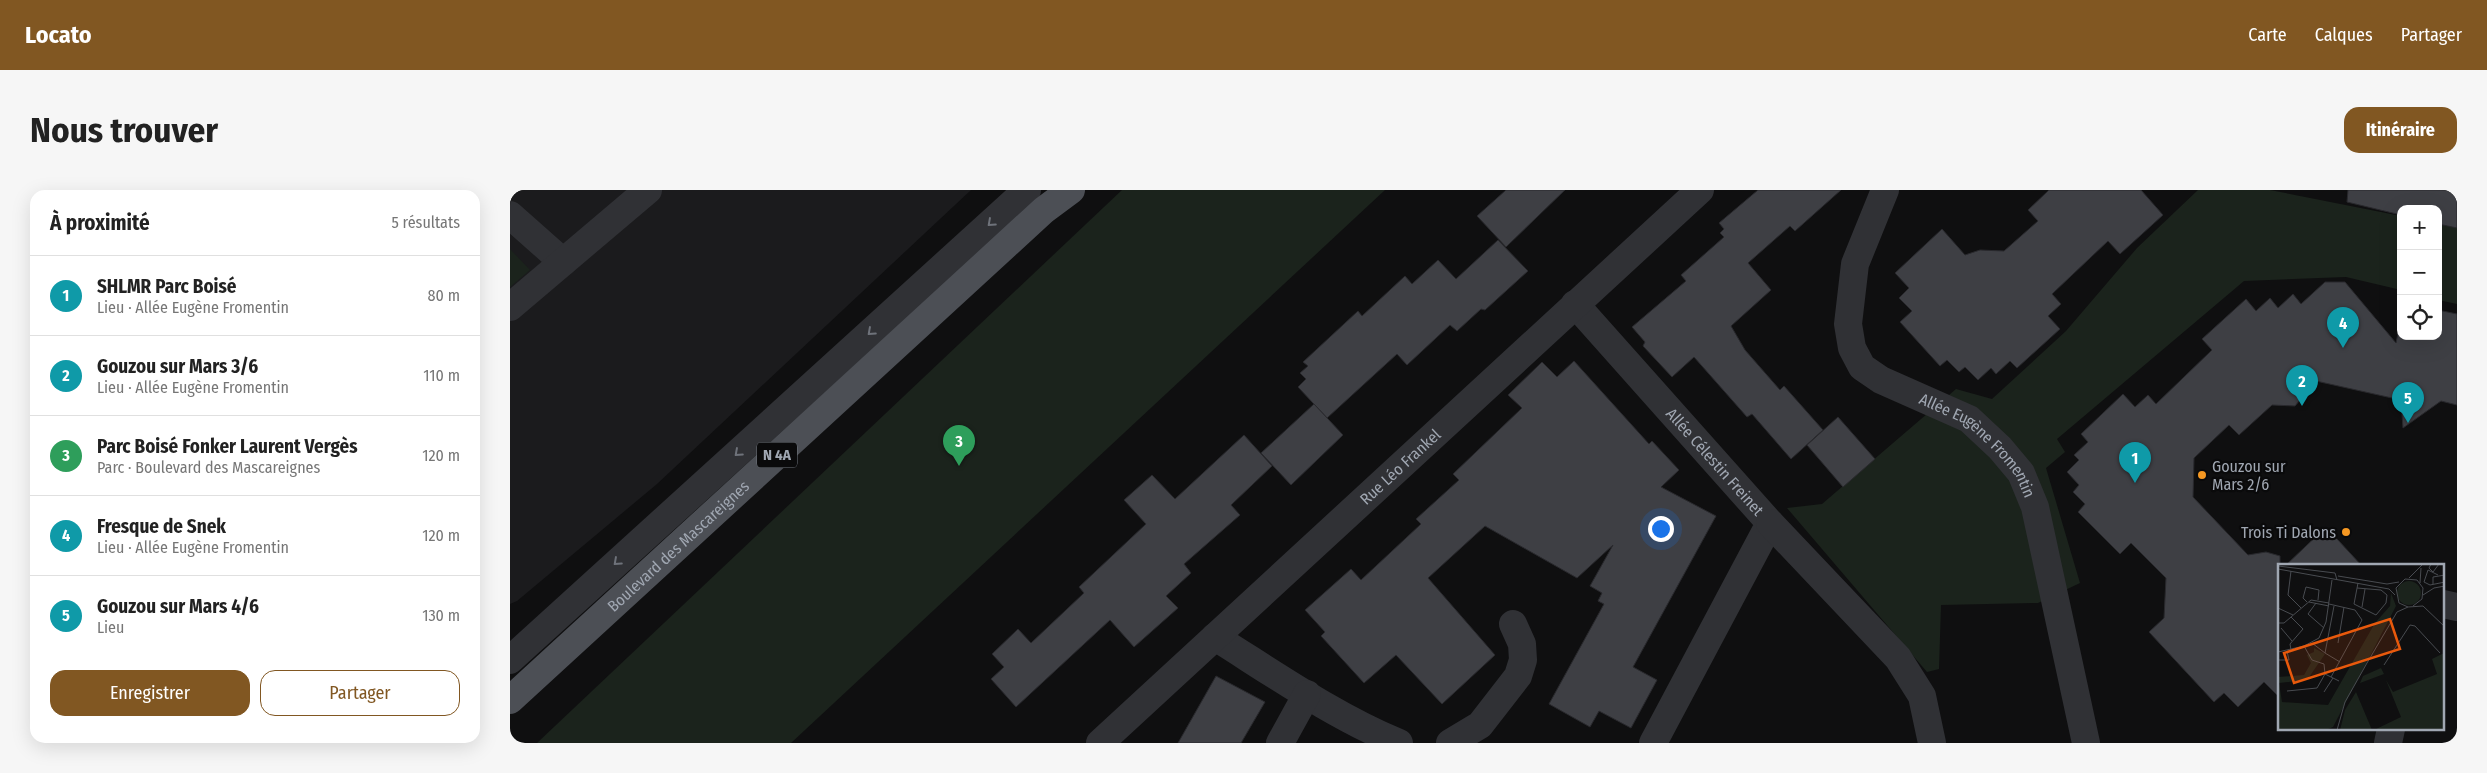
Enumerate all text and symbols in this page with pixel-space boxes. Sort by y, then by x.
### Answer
text: Locato [25,21,91,49]
text: Carte [2248,24,2287,46]
text: Calques [2315,24,2373,46]
text: Partager [2401,24,2462,46]
button: Itinéraire [2344,107,2457,153]
text: Nous trouver [30,109,218,151]
map controls [2397,205,2442,340]
button: + [2397,205,2442,250]
text: À proximité [50,210,150,236]
text: 5 résultats [391,213,460,232]
one-way arrow [988,217,997,226]
button: − [2397,250,2442,295]
text: SHLMR Parc Boisé [97,275,236,298]
text: 1 [63,286,69,305]
text: 80 m [428,286,460,305]
button: locate [2397,295,2442,340]
text: Lieu · Allée Eugène Fromentin [97,298,289,317]
pin: 4 [2327,307,2359,348]
one-way arrow [868,326,877,335]
text: Gouzou sur Mars 3/6 [97,355,258,378]
pin: 2 [2286,365,2318,406]
text: 2 [62,366,70,385]
text: 110 m [423,366,460,385]
text: Lieu · Allée Eugène Fromentin [97,378,289,397]
pin: 5 [2392,382,2424,423]
street label: Allée Eugène Fromentin [1916,389,2039,500]
street label: Allée Célestin Freinet [1662,404,1768,520]
pin: 3 [943,425,975,466]
street label: Rue Léo Frankel [1356,425,1445,509]
text: Parc Boisé Fonker Laurent Vergès [97,435,358,458]
road number: N 4A [757,442,797,468]
pin: 1 [2119,442,2151,483]
text: 3 [62,446,70,465]
text: 120 m [422,446,460,465]
one-way arrow [734,447,743,456]
place label: Gouzou sur Mars 2/6 [2212,457,2286,494]
text: Parc · Boulevard des Mascareignes [97,458,320,477]
marker: Gouzou sur Mars 2/6 [2196,469,2208,481]
street label: Boulevard des Mascareignes [604,476,753,616]
text: Fresque de Snek [97,515,226,538]
your location [1648,516,1674,542]
place label: Trois Ti Dalons [2241,523,2336,542]
text: 4 [62,526,70,545]
text: 120 m [422,526,460,545]
marker: Trois Ti Dalons [2340,526,2352,538]
text: Lieu · Allée Eugène Fromentin [97,538,289,557]
one-way arrow [614,556,623,565]
inset map [2278,564,2444,730]
text: Gouzou sur Mars 4/6 [97,595,259,618]
text: 5 [62,606,70,625]
text: 130 m [422,606,460,625]
text: Lieu [97,618,124,637]
button: Enregistrer [50,670,250,716]
button: Partager [260,670,460,716]

